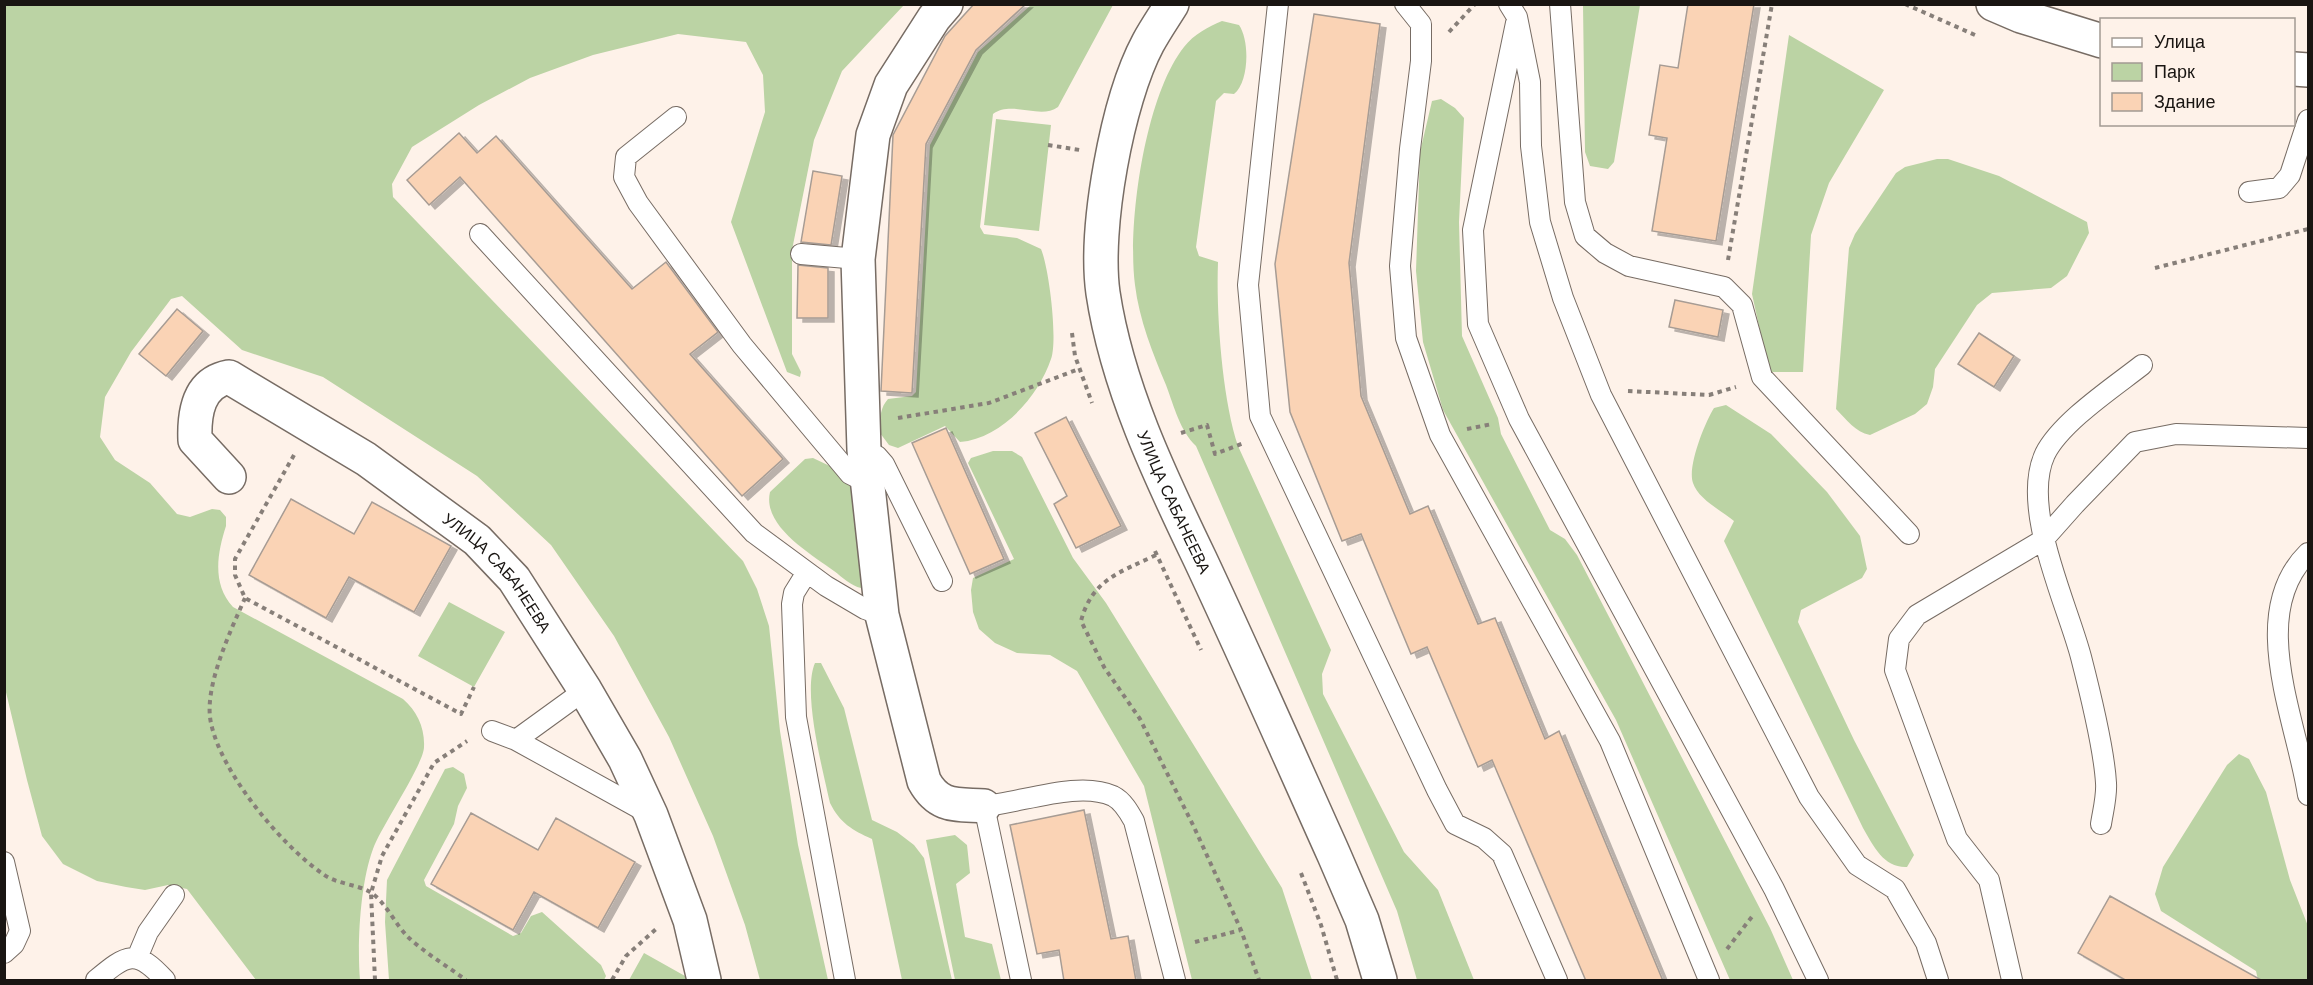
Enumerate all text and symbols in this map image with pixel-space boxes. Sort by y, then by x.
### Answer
legend [2100,18,2295,126]
text: Улица [2154,32,2206,52]
text: Парк [2154,62,2195,82]
text: Здание [2154,92,2215,112]
street label: УЛИЦА САБАНЕЕВА [1134,428,1214,576]
street label: УЛИЦА САБАНЕЕВА [440,510,554,636]

